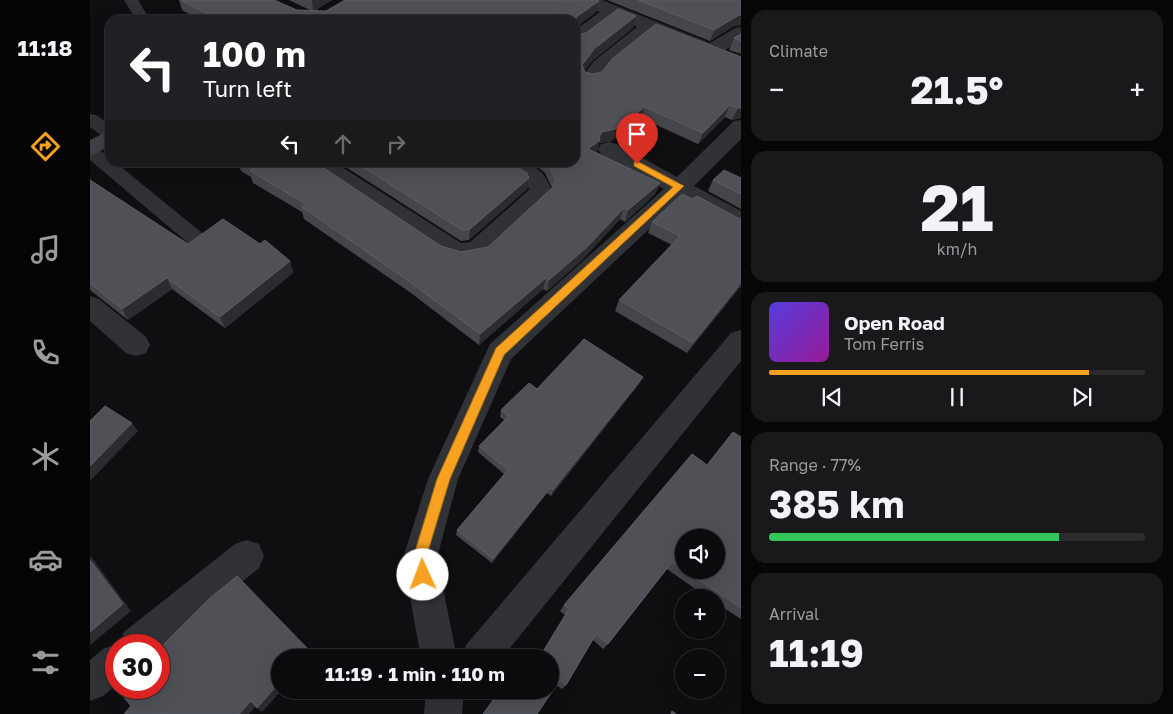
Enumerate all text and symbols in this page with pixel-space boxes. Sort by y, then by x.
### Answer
text: 100 m [203,33,306,75]
text: 11:18 [17,34,73,61]
icon: left [120,35,185,100]
text: Climate [769,41,828,61]
text: 21.5° [911,67,1003,112]
text: − [769,73,784,106]
text: + [1130,73,1145,106]
text: Turn left [203,75,292,102]
pin [616,113,658,164]
icon: arrive [623,120,651,148]
icon: directions [28,129,63,164]
icon: left [276,130,304,158]
icon: ahead [329,130,357,158]
icon: right [382,130,410,158]
text: 21 [920,167,994,245]
icon: music [28,232,63,267]
text: km/h [937,239,977,259]
text: Open Road [844,311,945,334]
text: Tom Ferris [844,334,924,354]
icon: phone [28,335,63,370]
icon: previous [818,383,846,411]
icon: pause [943,383,971,411]
icon: next [1068,383,1096,411]
icon: climate [28,439,63,474]
text: Range · 77% [769,455,861,475]
text: 385 km [769,481,904,526]
map controls [675,529,725,699]
button: sound [675,529,725,579]
icon: car [28,542,63,577]
position arrow [396,548,448,600]
button: + [675,589,725,639]
text: Arrival [769,604,819,624]
text: 11:19 [769,630,864,675]
speed limit sign: 30 [105,634,170,699]
icon: filters [28,645,63,680]
button: − [675,649,725,699]
text: 11:19 · 1 min · 110 m [325,662,505,685]

